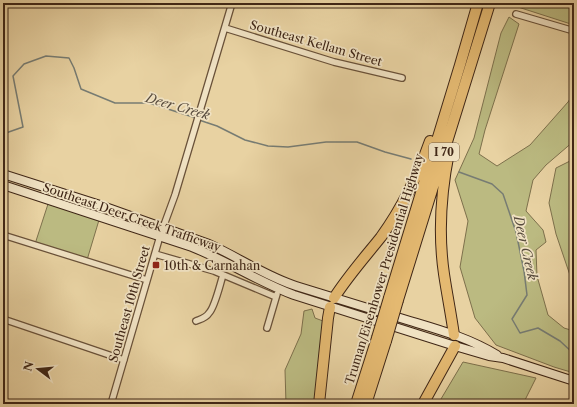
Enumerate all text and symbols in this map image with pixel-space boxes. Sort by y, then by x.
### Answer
street label: Southeast Kellam Street [248,17,385,69]
water label: Deer Creek [143,89,212,123]
road number: I 70 [429,143,459,161]
street label: Truman/Eisenhower Presidential Highway [342,151,426,386]
street label: Southeast Deer Creek Trafficway [41,179,223,255]
water label: Deer Creek [511,213,541,282]
street label: Southeast 10th Street [105,243,153,364]
place label: 10th & Carnahan [164,258,261,273]
marker: 10th & Carnahan [151,260,161,270]
north arrow [18,349,58,389]
text: N [20,359,37,373]

